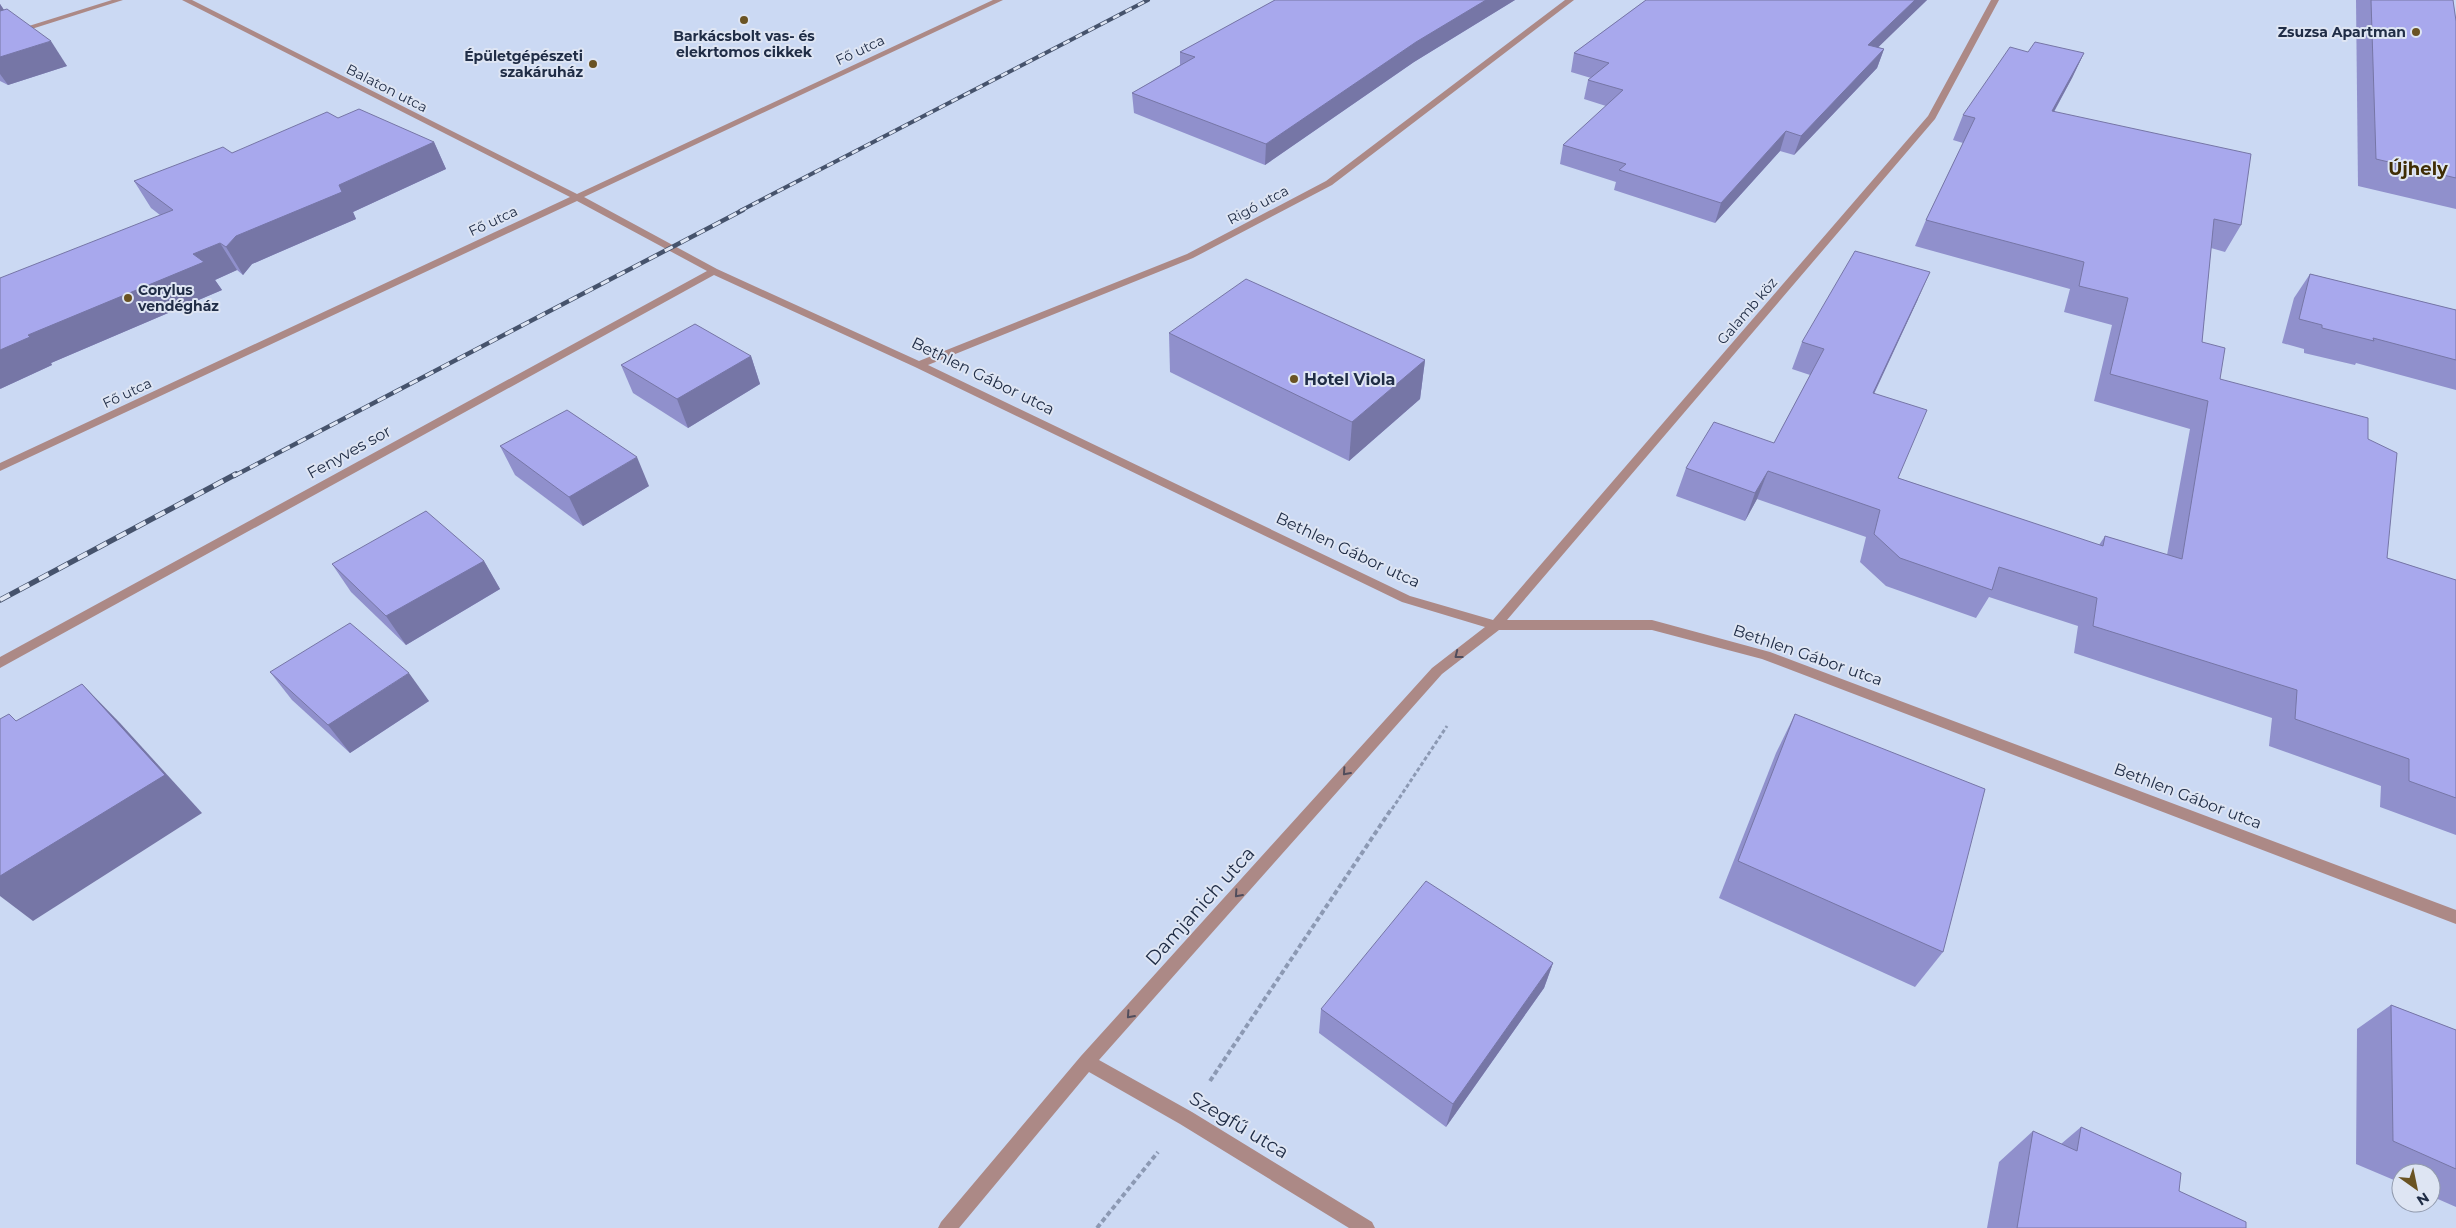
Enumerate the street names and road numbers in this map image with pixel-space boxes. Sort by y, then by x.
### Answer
street label: Fő utca [833,31,887,69]
street label: Balaton utca [343,60,431,116]
street label: Rigó utca [1224,181,1292,229]
street label: Fő utca [466,202,520,240]
street label: Galamb köz [1713,274,1781,348]
street label: Bethlen Gábor utca [908,333,1058,419]
street label: Fő utca [100,374,154,412]
street label: Fenyves sor [304,421,394,483]
street label: Bethlen Gábor utca [1273,508,1423,592]
street label: Bethlen Gábor utca [1731,621,1885,689]
street label: Bethlen Gábor utca [2111,759,2265,833]
street label: Damjanich utca [1141,842,1259,970]
street label: Szegfű utca [1185,1086,1293,1164]

